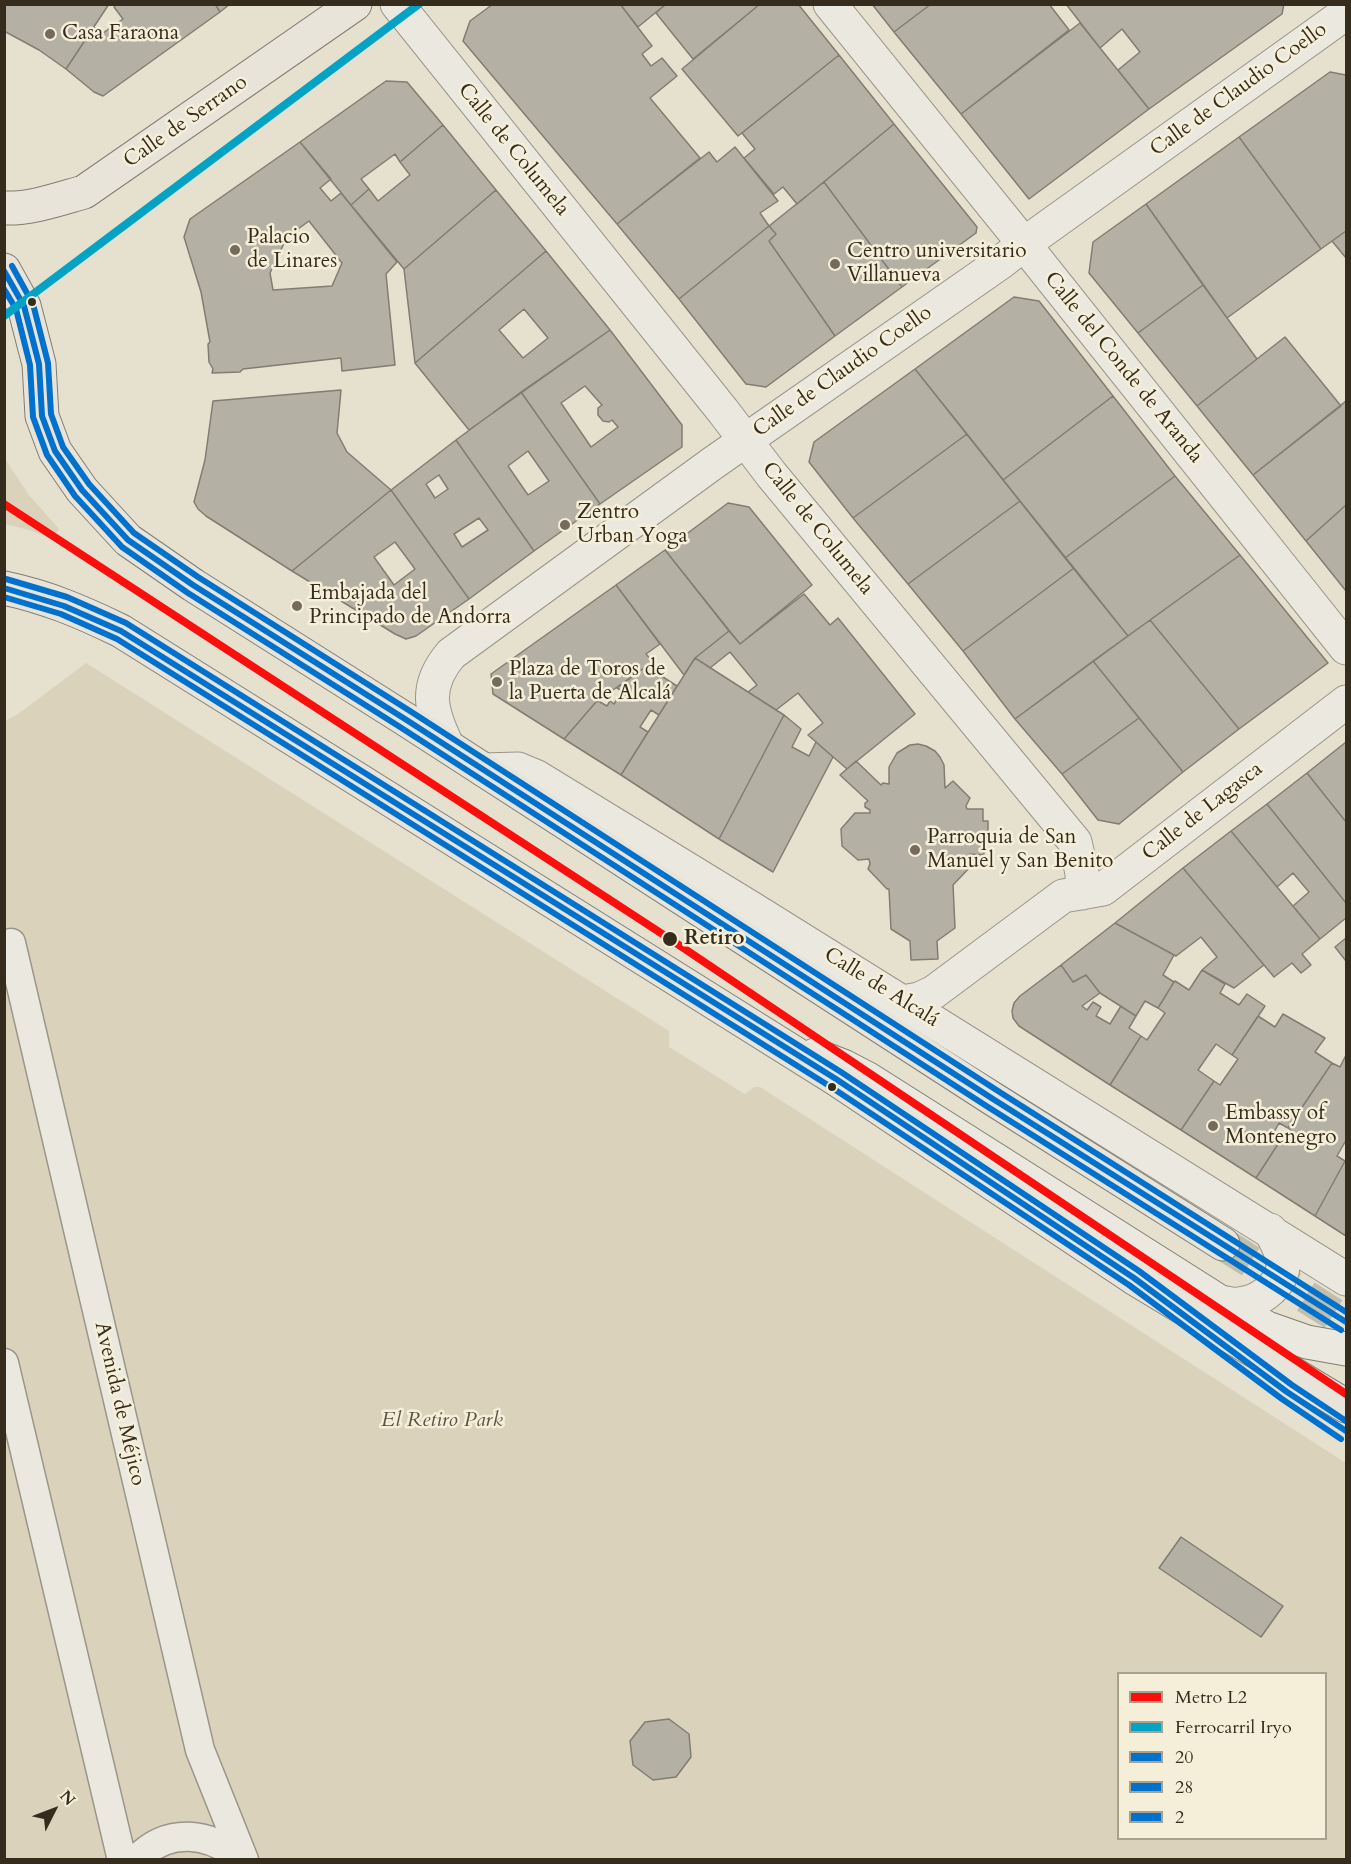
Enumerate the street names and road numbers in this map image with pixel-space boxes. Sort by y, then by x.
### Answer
street label: Calle de Claudio Coello [1146,17,1332,163]
street label: Calle de Serrano [119,70,253,174]
street label: Calle de Columela [452,79,574,221]
street label: Calle del Conde de Aranda [1038,267,1208,469]
street label: Calle de Claudio Coello [749,301,937,443]
street label: Calle de Columela [756,458,878,600]
street label: Calle de Lagasca [1138,757,1268,867]
street label: Calle de Alcalá [819,943,943,1033]
street label: Avenida de Méjico [88,1320,150,1488]

